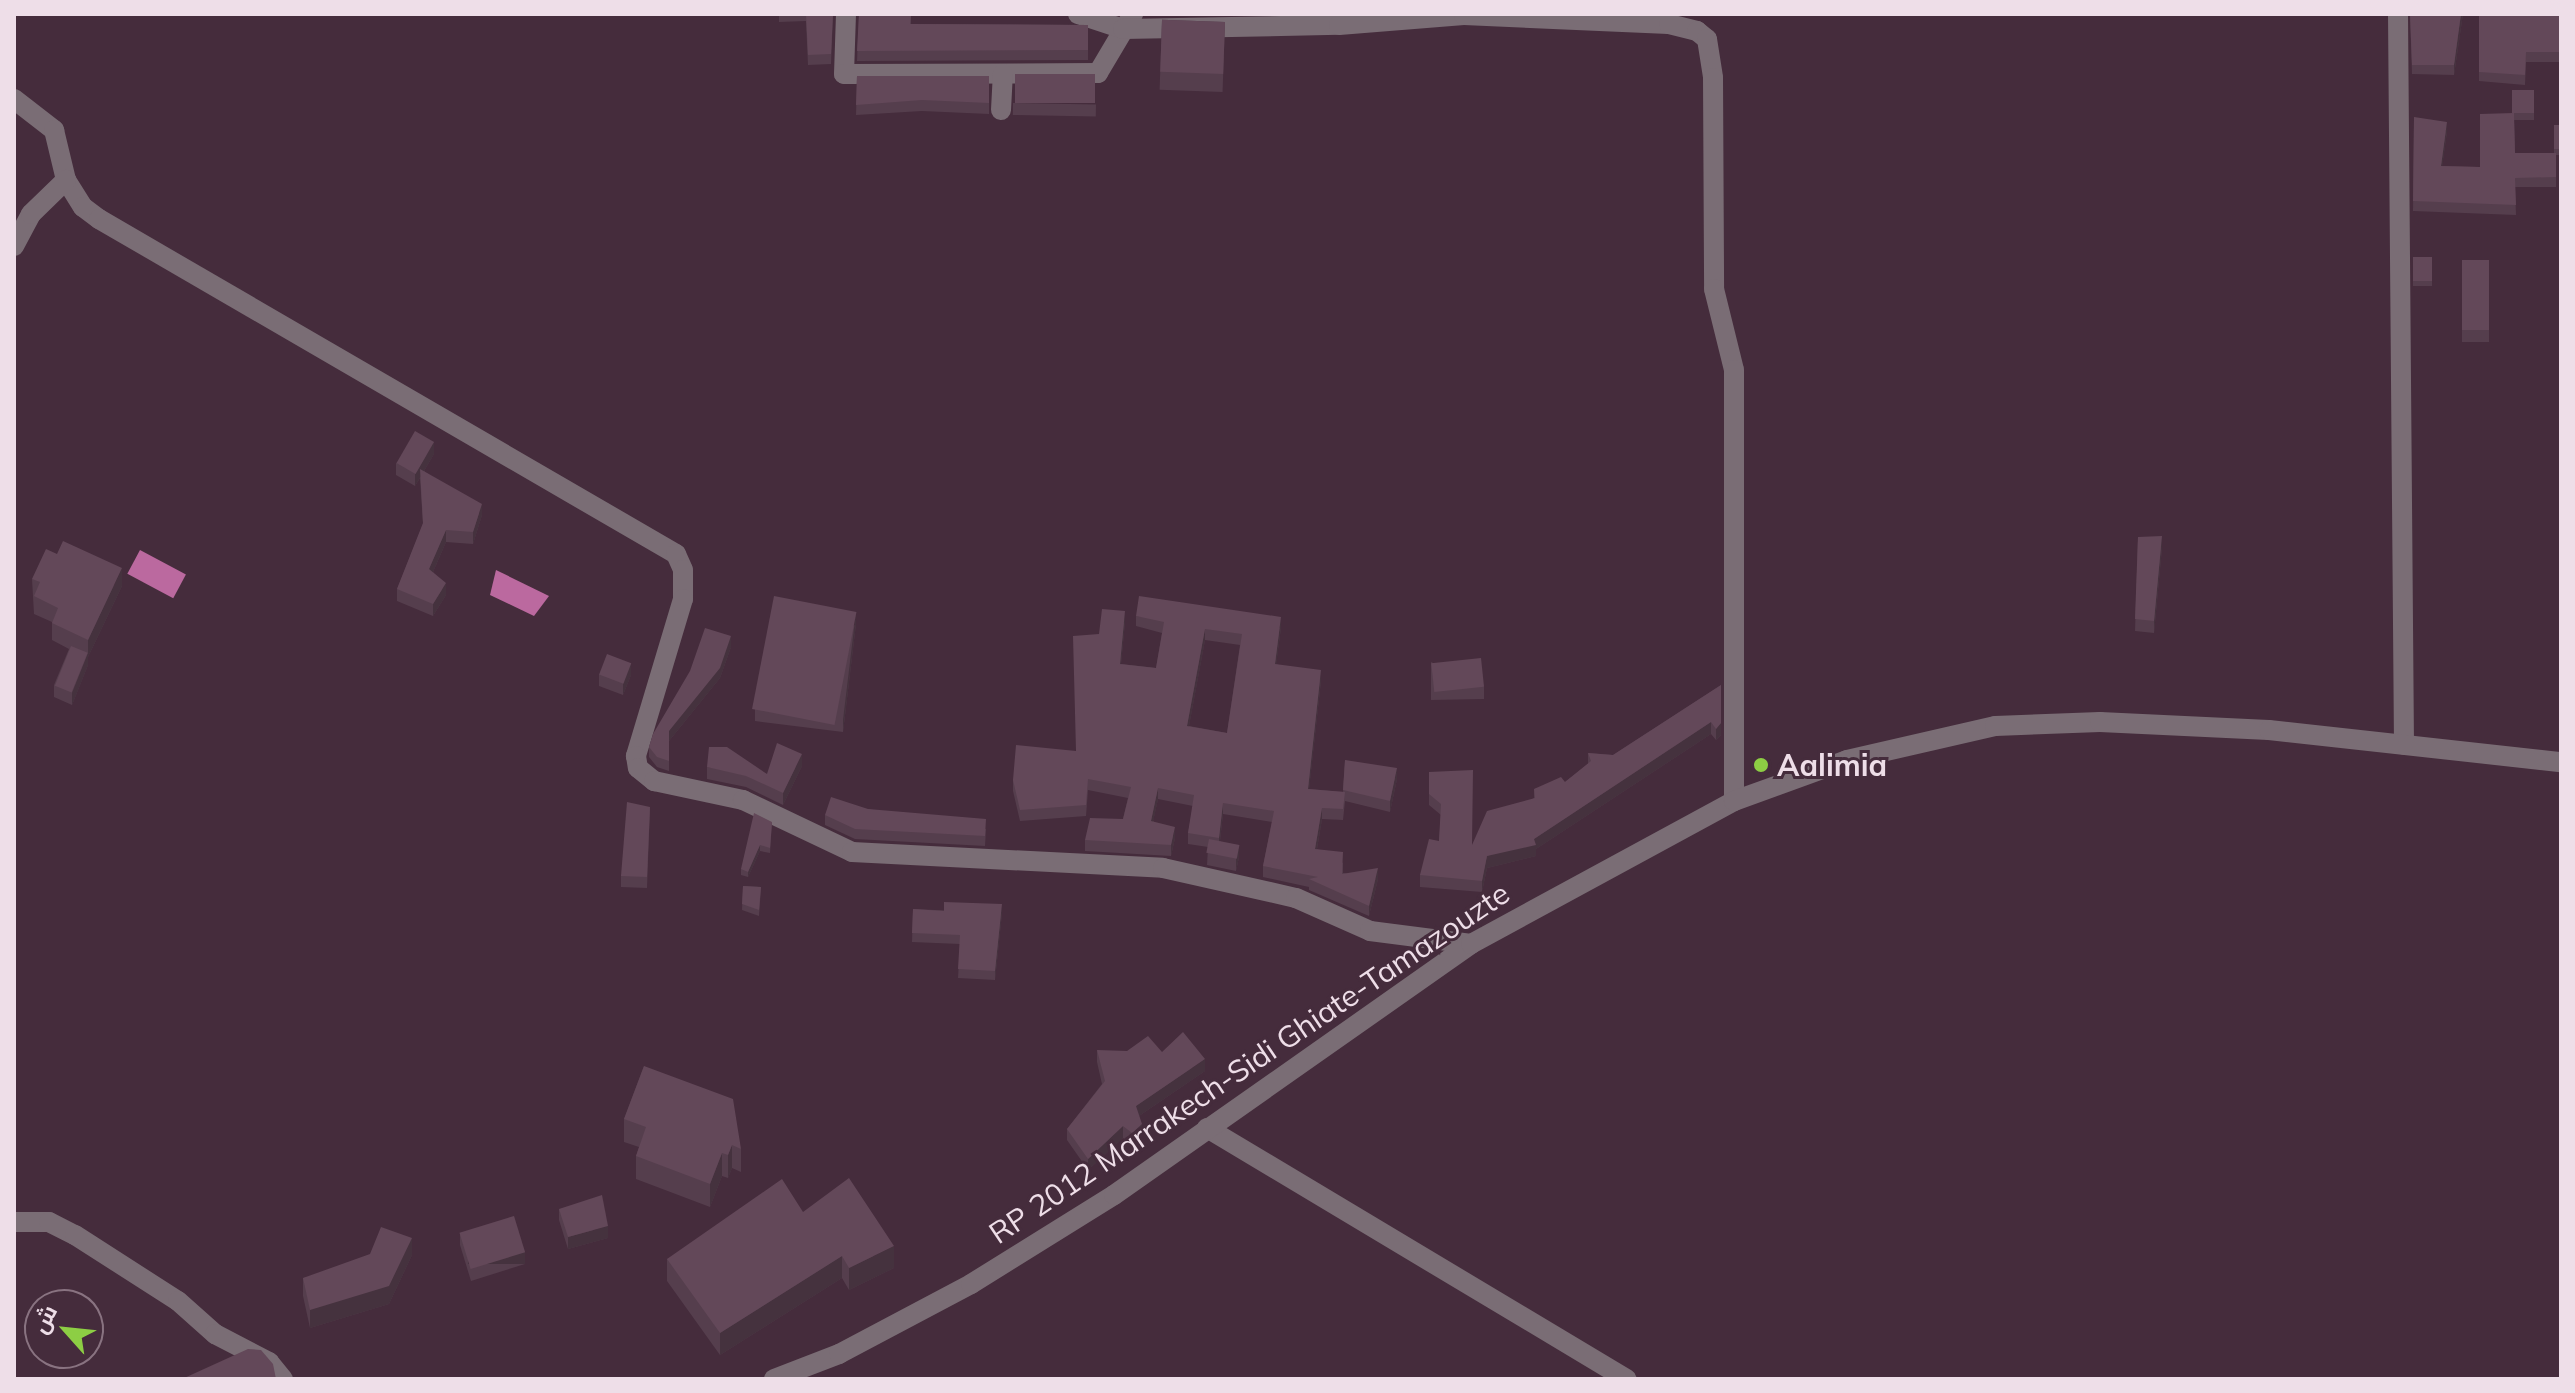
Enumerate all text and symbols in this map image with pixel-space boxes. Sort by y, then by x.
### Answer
place label: Aalimia [1777,747,1887,783]
marker: Aalimia [1752,756,1770,774]
street label: RP 2012 Marrakech-Sidi Ghiate-Tamazouzte [982,875,1516,1251]
north arrow [24,1289,104,1369]
text: ش [26,1300,63,1338]

